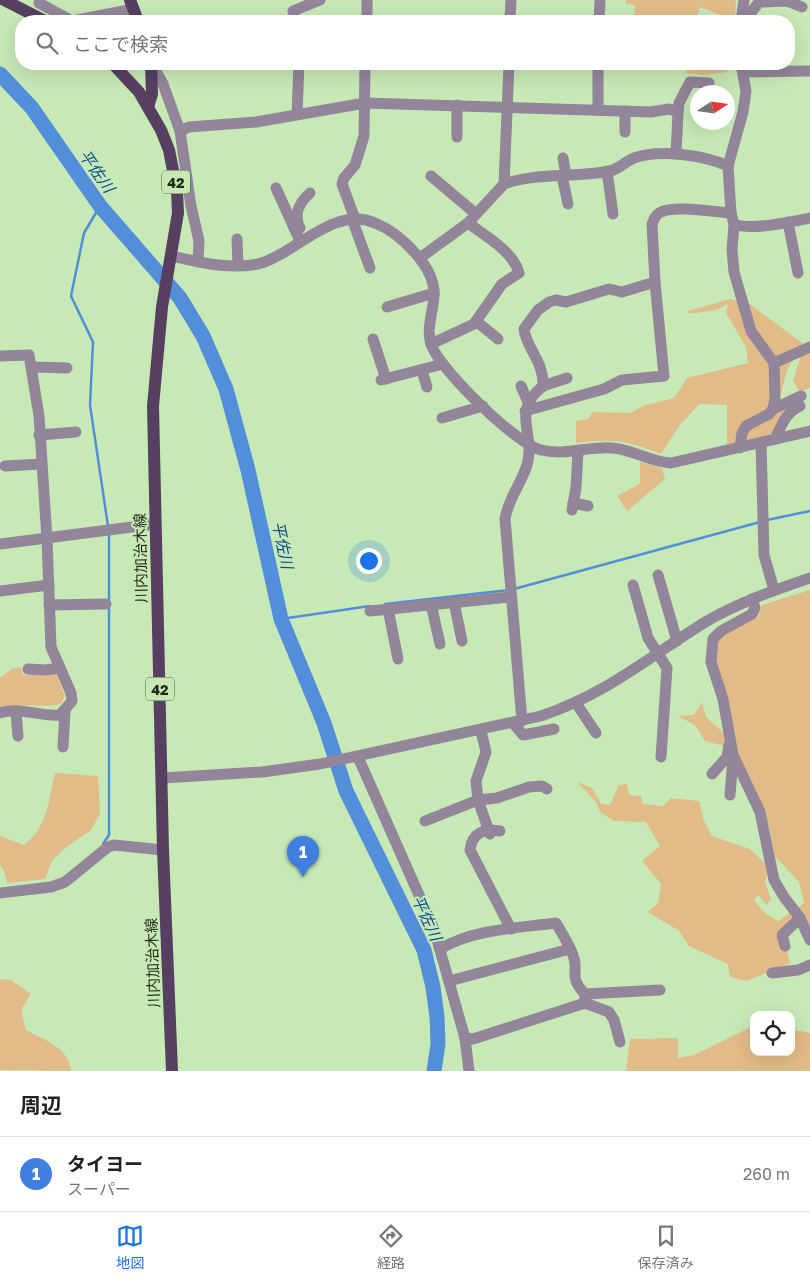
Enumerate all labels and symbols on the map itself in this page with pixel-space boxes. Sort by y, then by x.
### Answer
north arrow [690,85,735,130]
water label: 平佐川 [75,146,120,198]
road number: 42 [162,170,190,193]
street label: 川内加治木線 [130,513,150,603]
water label: 平佐川 [268,519,298,573]
your location [356,548,382,574]
road number: 42 [146,678,174,701]
pin: 1 [287,836,319,877]
water label: 平佐川 [408,892,447,946]
street label: 川内加治木線 [141,918,163,1008]

